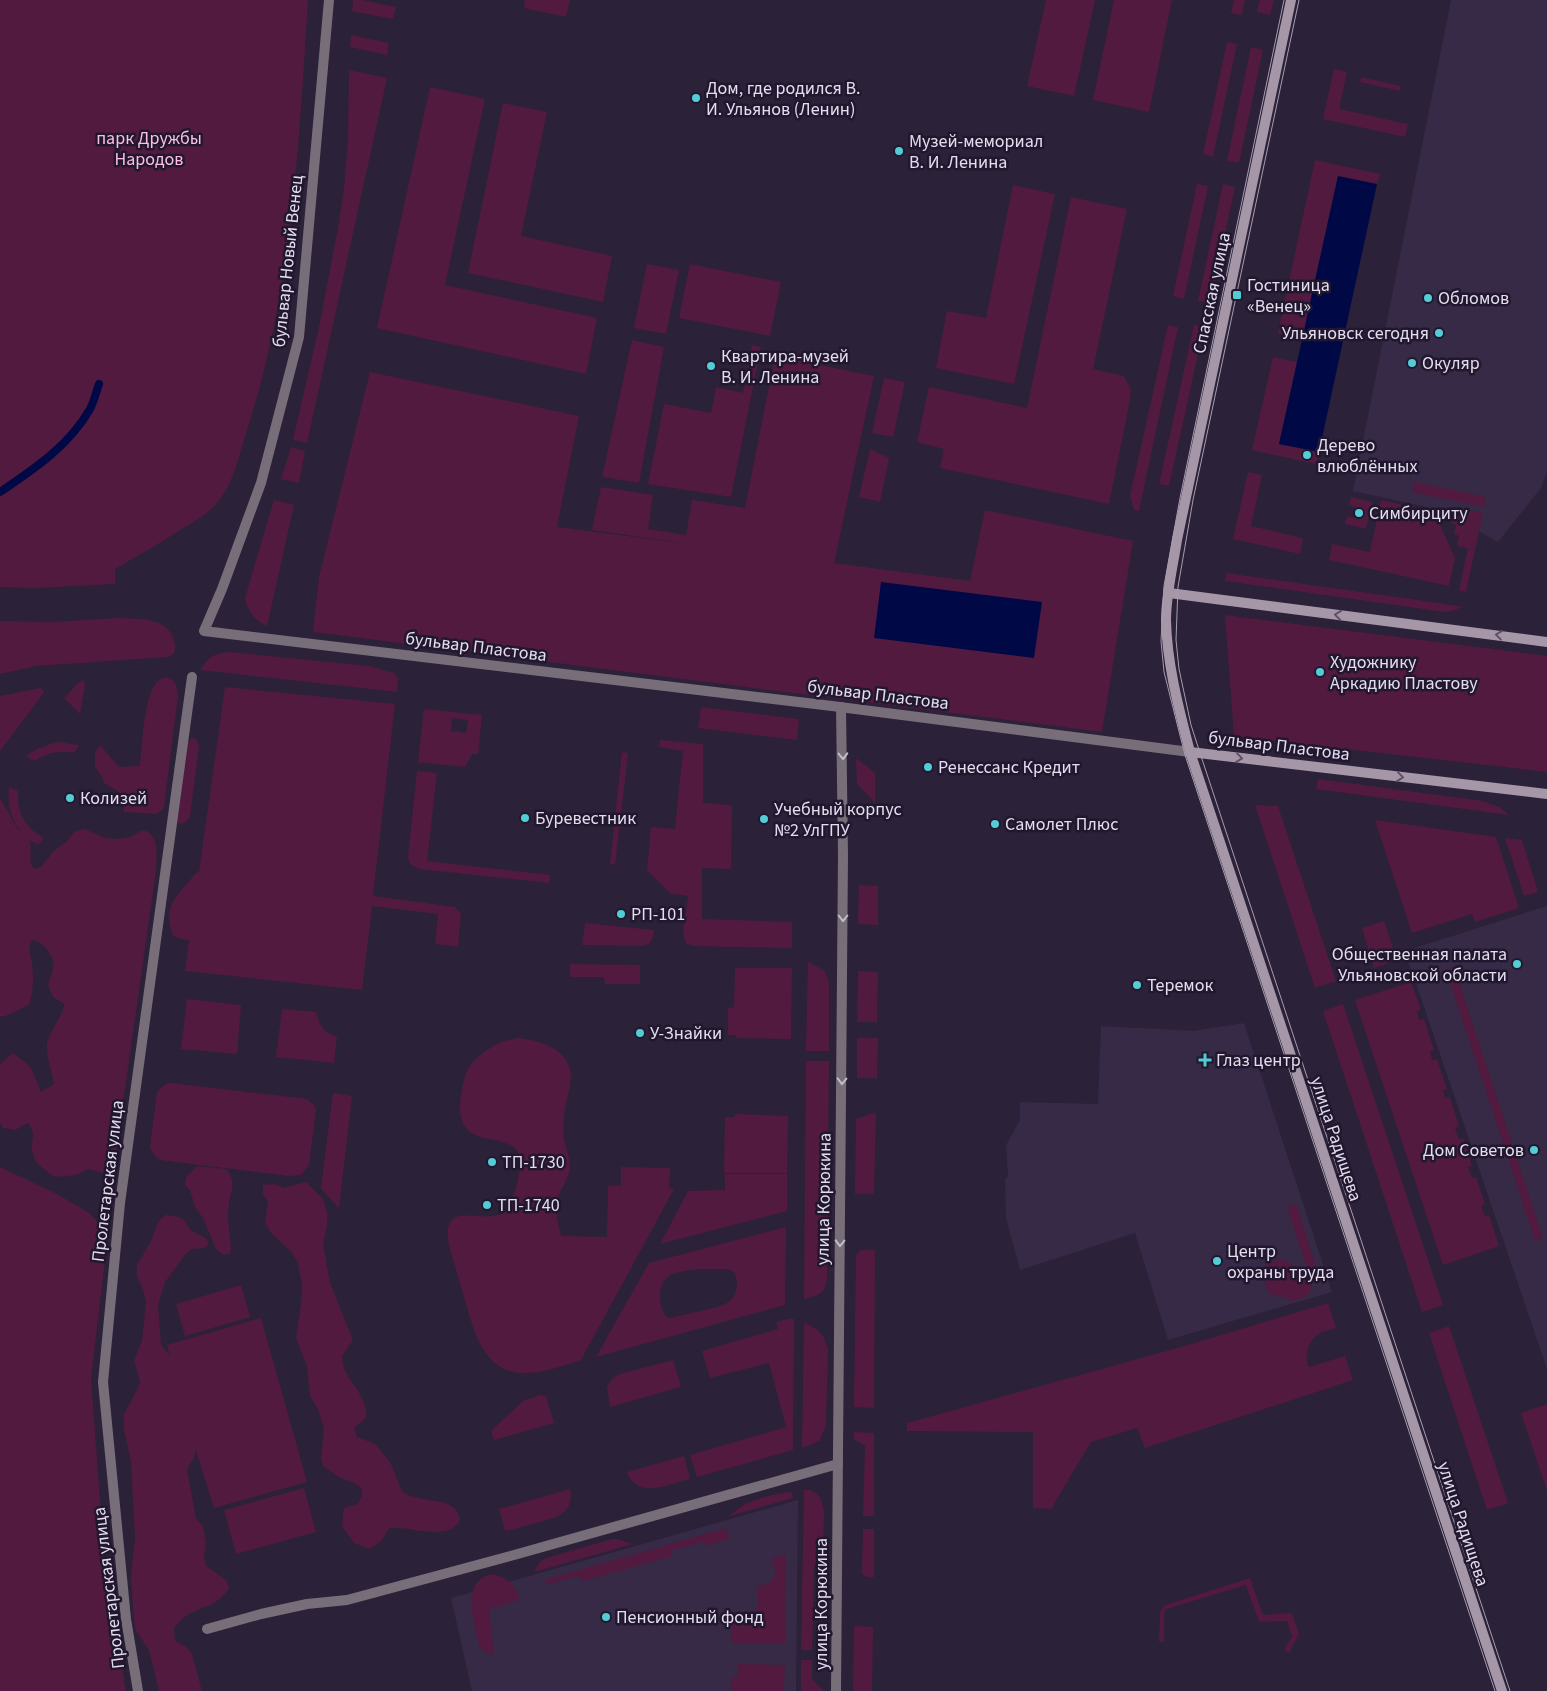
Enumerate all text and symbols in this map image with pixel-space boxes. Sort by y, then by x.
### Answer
place label: Дом, где родился В. И. Ульянов (Ленин) [706,76,861,122]
marker: Дом, где родился В. И. Ульянов (Ленин) [690,92,702,104]
park label: парк Дружбы Народов [96,126,202,172]
place label: Музей-мемориал В. И. Ленина [909,129,1043,175]
marker: Музей-мемориал В. И. Ленина [893,145,905,157]
street label: бульвар Новый Венец [267,174,309,348]
street label: Спасская улица [1187,230,1237,356]
place label: Гостиница «Венец» [1247,273,1330,319]
place label: Обломов [1438,286,1509,311]
marker: Гостиница «Венец» [1231,289,1243,301]
marker: Обломов [1422,292,1434,304]
place label: Ульяновск сегодня [1282,321,1429,346]
marker: Ульяновск сегодня [1433,327,1445,339]
place label: Квартира-музей В. И. Ленина [721,344,849,390]
place label: Окуляр [1422,351,1480,376]
marker: Окуляр [1406,357,1418,369]
marker: Квартира-музей В. И. Ленина [705,360,717,372]
place label: Дерево влюблённых [1317,433,1417,479]
marker: Дерево влюблённых [1301,449,1313,461]
place label: Симбирциту [1369,501,1468,526]
marker: Симбирциту [1353,507,1365,519]
one-way arrow [1333,610,1342,620]
street label: бульвар Пластова [404,626,548,668]
one-way arrow [1494,631,1503,641]
place label: Художнику Аркадию Пластову [1330,650,1478,696]
marker: Художнику Аркадию Пластову [1314,666,1326,678]
street label: бульвар Пластова [806,674,950,716]
street label: бульвар Пластова [1207,725,1351,767]
one-way arrow [838,752,848,760]
one-way arrow [1235,752,1243,763]
place label: Ренессанс Кредит [938,755,1080,780]
marker: Ренессанс Кредит [922,761,934,773]
one-way arrow [1396,771,1404,782]
place label: Колизей [80,786,147,811]
marker: Колизей [64,792,76,804]
place label: Учебный корпус №2 УлГПУ [774,797,902,843]
place label: Буревестник [535,806,636,831]
marker: Буревестник [519,812,531,824]
place label: Самолет Плюс [1005,812,1118,837]
marker: Учебный корпус №2 УлГПУ [758,813,770,825]
marker: Самолет Плюс [989,818,1001,830]
place label: РП-101 [631,902,685,927]
marker: РП-101 [615,908,627,920]
one-way arrow [838,915,848,923]
place label: Общественная палата Ульяновской области [1332,942,1507,988]
marker: Общественная палата Ульяновской области [1511,958,1523,970]
place label: Теремок [1147,973,1213,998]
marker: Теремок [1131,979,1143,991]
place label: У-Знайки [650,1021,722,1046]
marker: У-Знайки [634,1027,646,1039]
place label: Глаз центр [1216,1048,1301,1073]
marker: Глаз центр [1198,1053,1212,1067]
street label: улица Радищева [1304,1073,1368,1205]
one-way arrow [837,1078,847,1085]
street label: Пролетарская улица [86,1099,130,1263]
street label: улица Корюкина [810,1133,838,1265]
place label: Дом Советов [1423,1138,1524,1163]
marker: Дом Советов [1528,1144,1540,1156]
place label: ТП-1730 [502,1150,565,1175]
marker: ТП-1730 [486,1156,498,1168]
place label: ТП-1740 [497,1193,560,1218]
marker: ТП-1740 [481,1199,493,1211]
place label: Центр охраны труда [1227,1239,1334,1285]
one-way arrow [835,1240,845,1248]
marker: Центр охраны труда [1211,1255,1223,1267]
street label: улица Радищева [1431,1458,1495,1590]
street label: Пролетарская улица [87,1506,131,1670]
street label: улица Корюкина [809,1538,834,1670]
place label: Пенсионный фонд [616,1605,764,1630]
marker: Пенсионный фонд [600,1611,612,1623]

